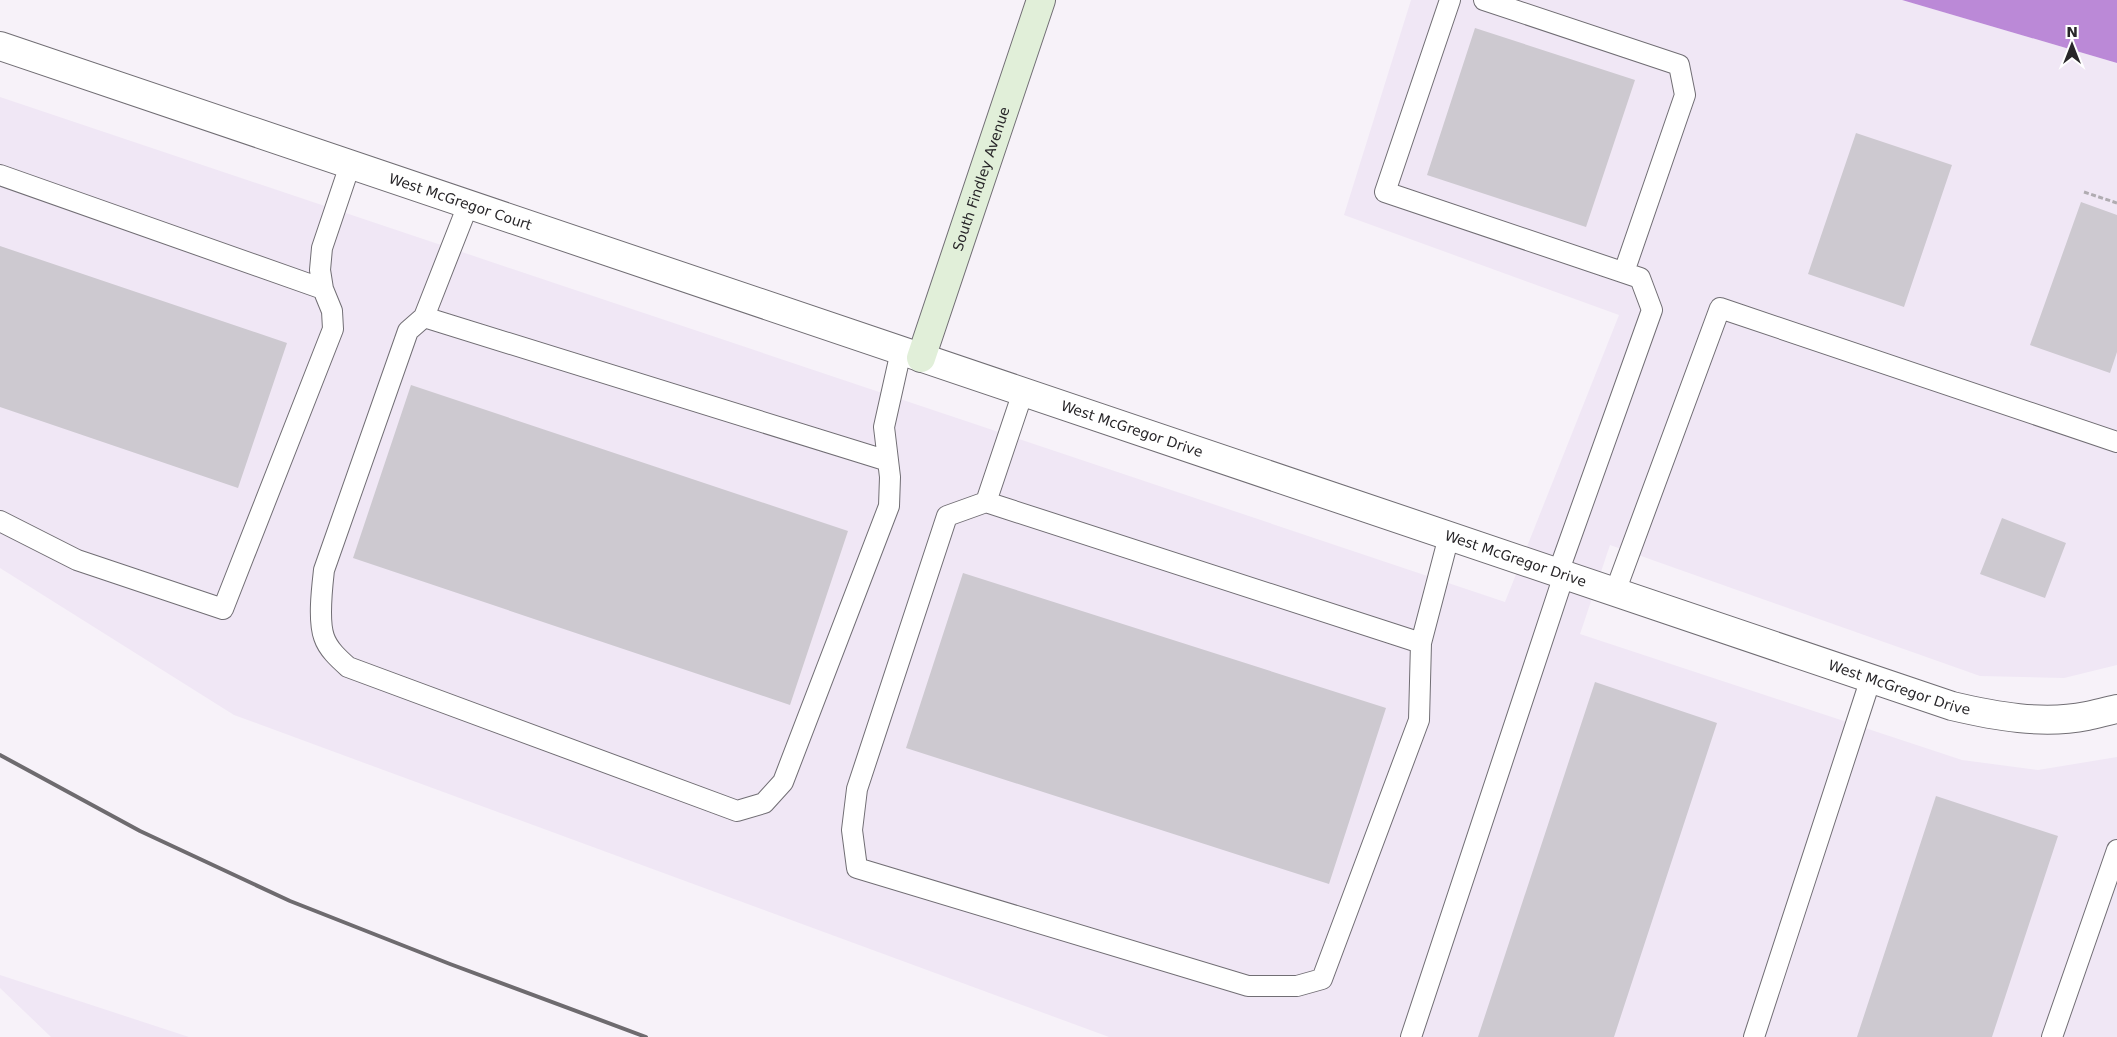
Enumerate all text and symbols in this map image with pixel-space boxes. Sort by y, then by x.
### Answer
north arrow [2047,20,2097,70]
text: N [2066,24,2078,40]
street label: South Findley Avenue [949,105,1013,253]
street label: West McGregor Court [387,170,534,233]
street label: West McGregor Drive [1059,397,1205,460]
street label: West McGregor Drive [1443,527,1589,590]
street label: West McGregor Drive [1826,657,1972,718]

